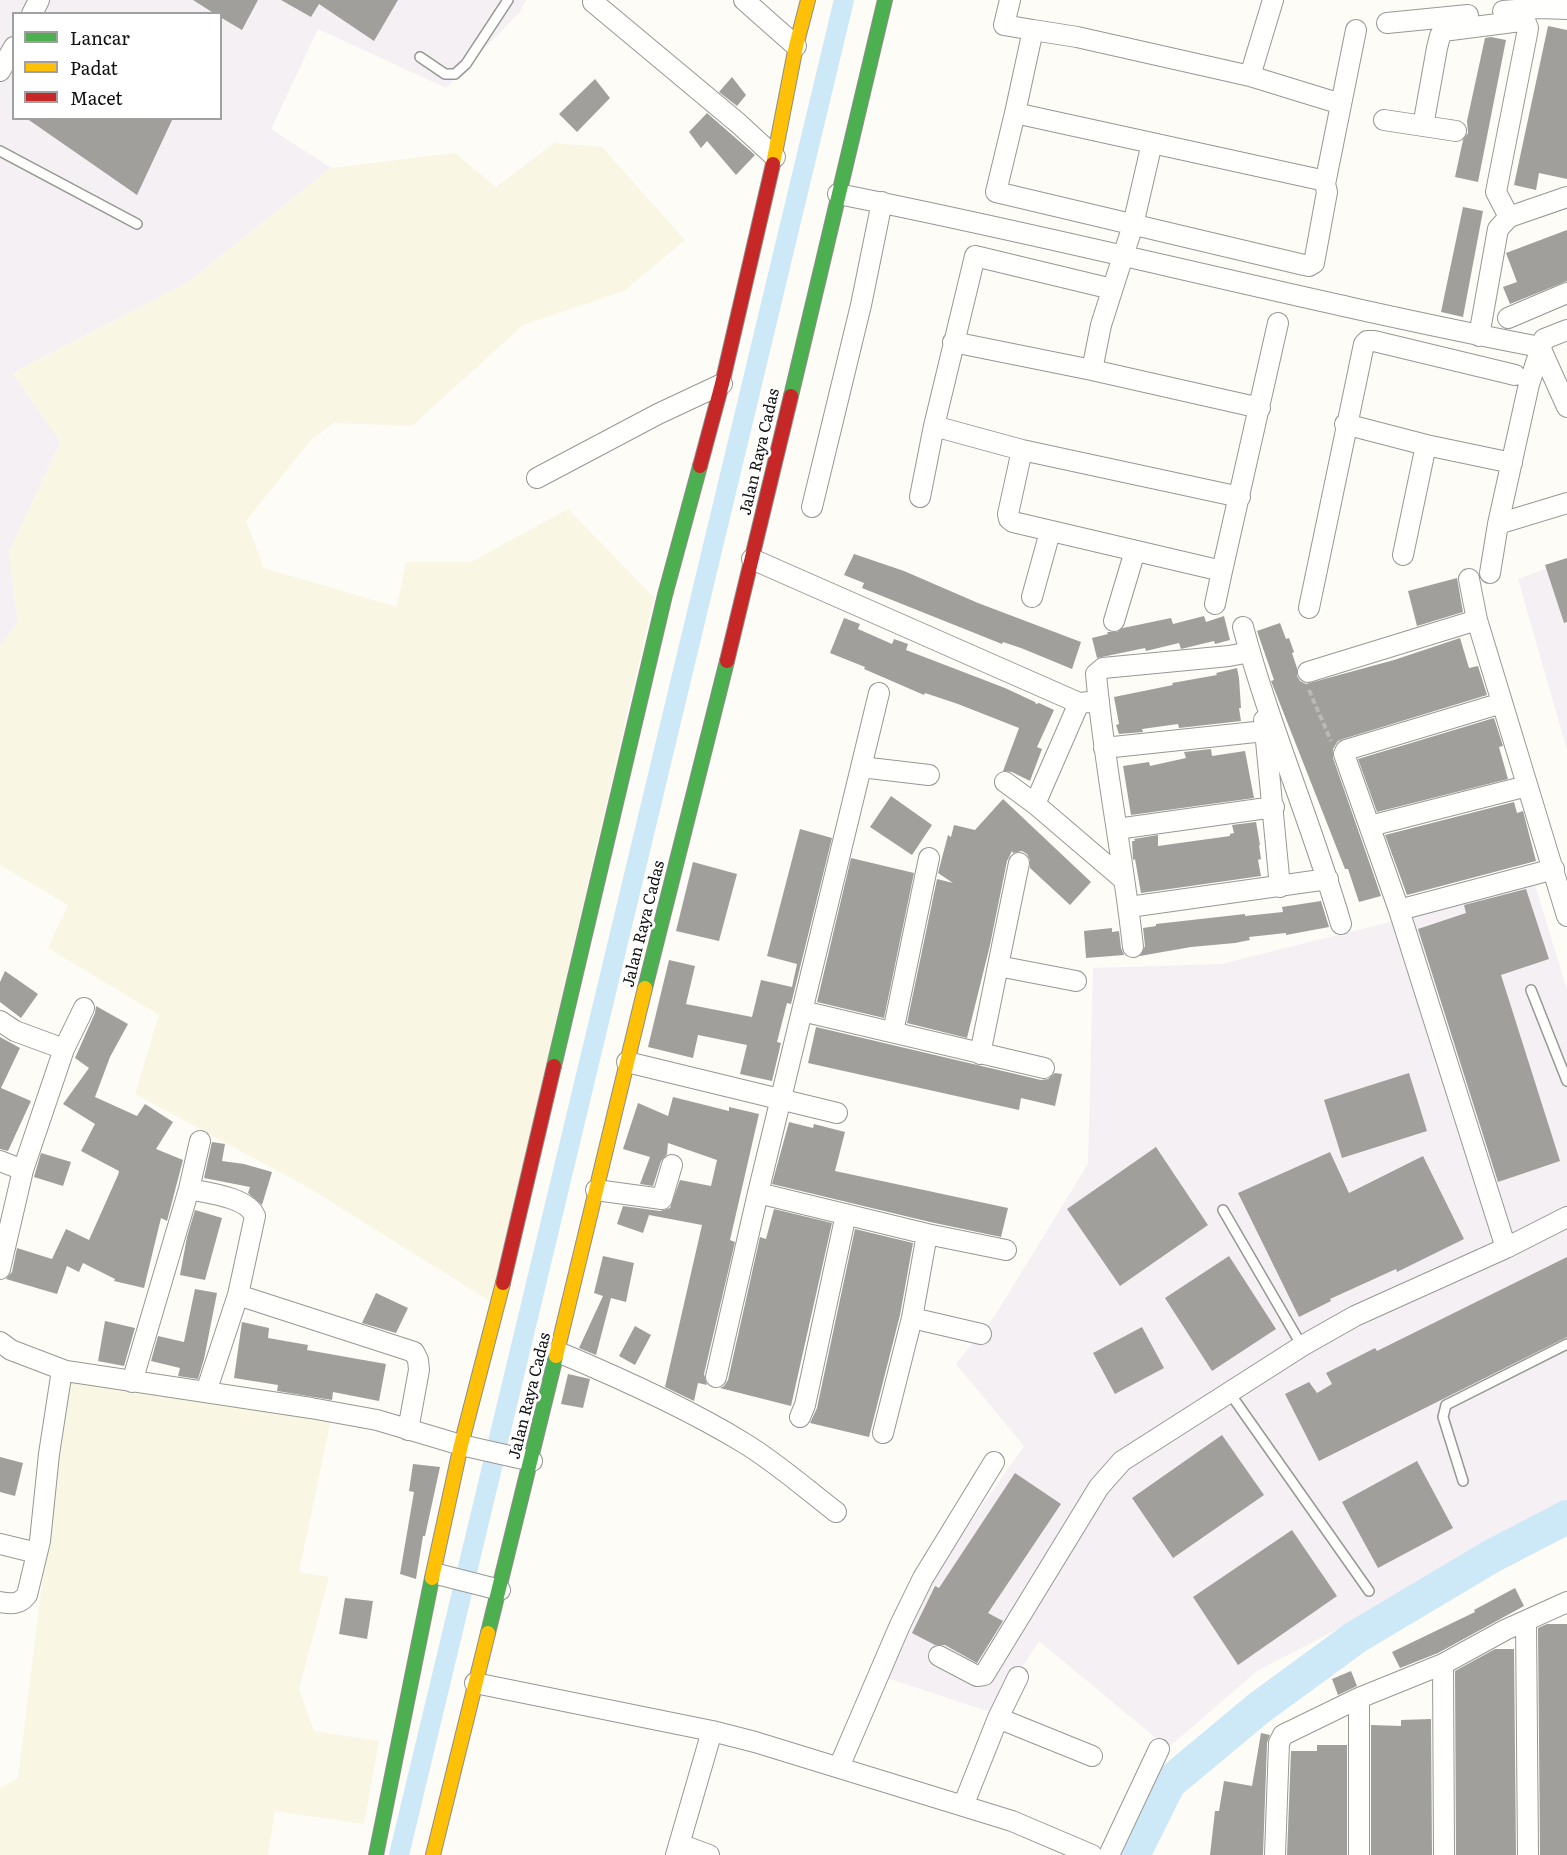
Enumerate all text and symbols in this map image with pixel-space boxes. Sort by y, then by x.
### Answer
legend [12,12,222,120]
text: Lancar [70,24,130,51]
text: Padat [70,54,118,81]
text: Macet [70,84,123,111]
street label: Jalan Raya Cadas [736,387,784,517]
street label: Jalan Raya Cadas [619,859,669,989]
street label: Jalan Raya Cadas [505,1331,555,1461]

